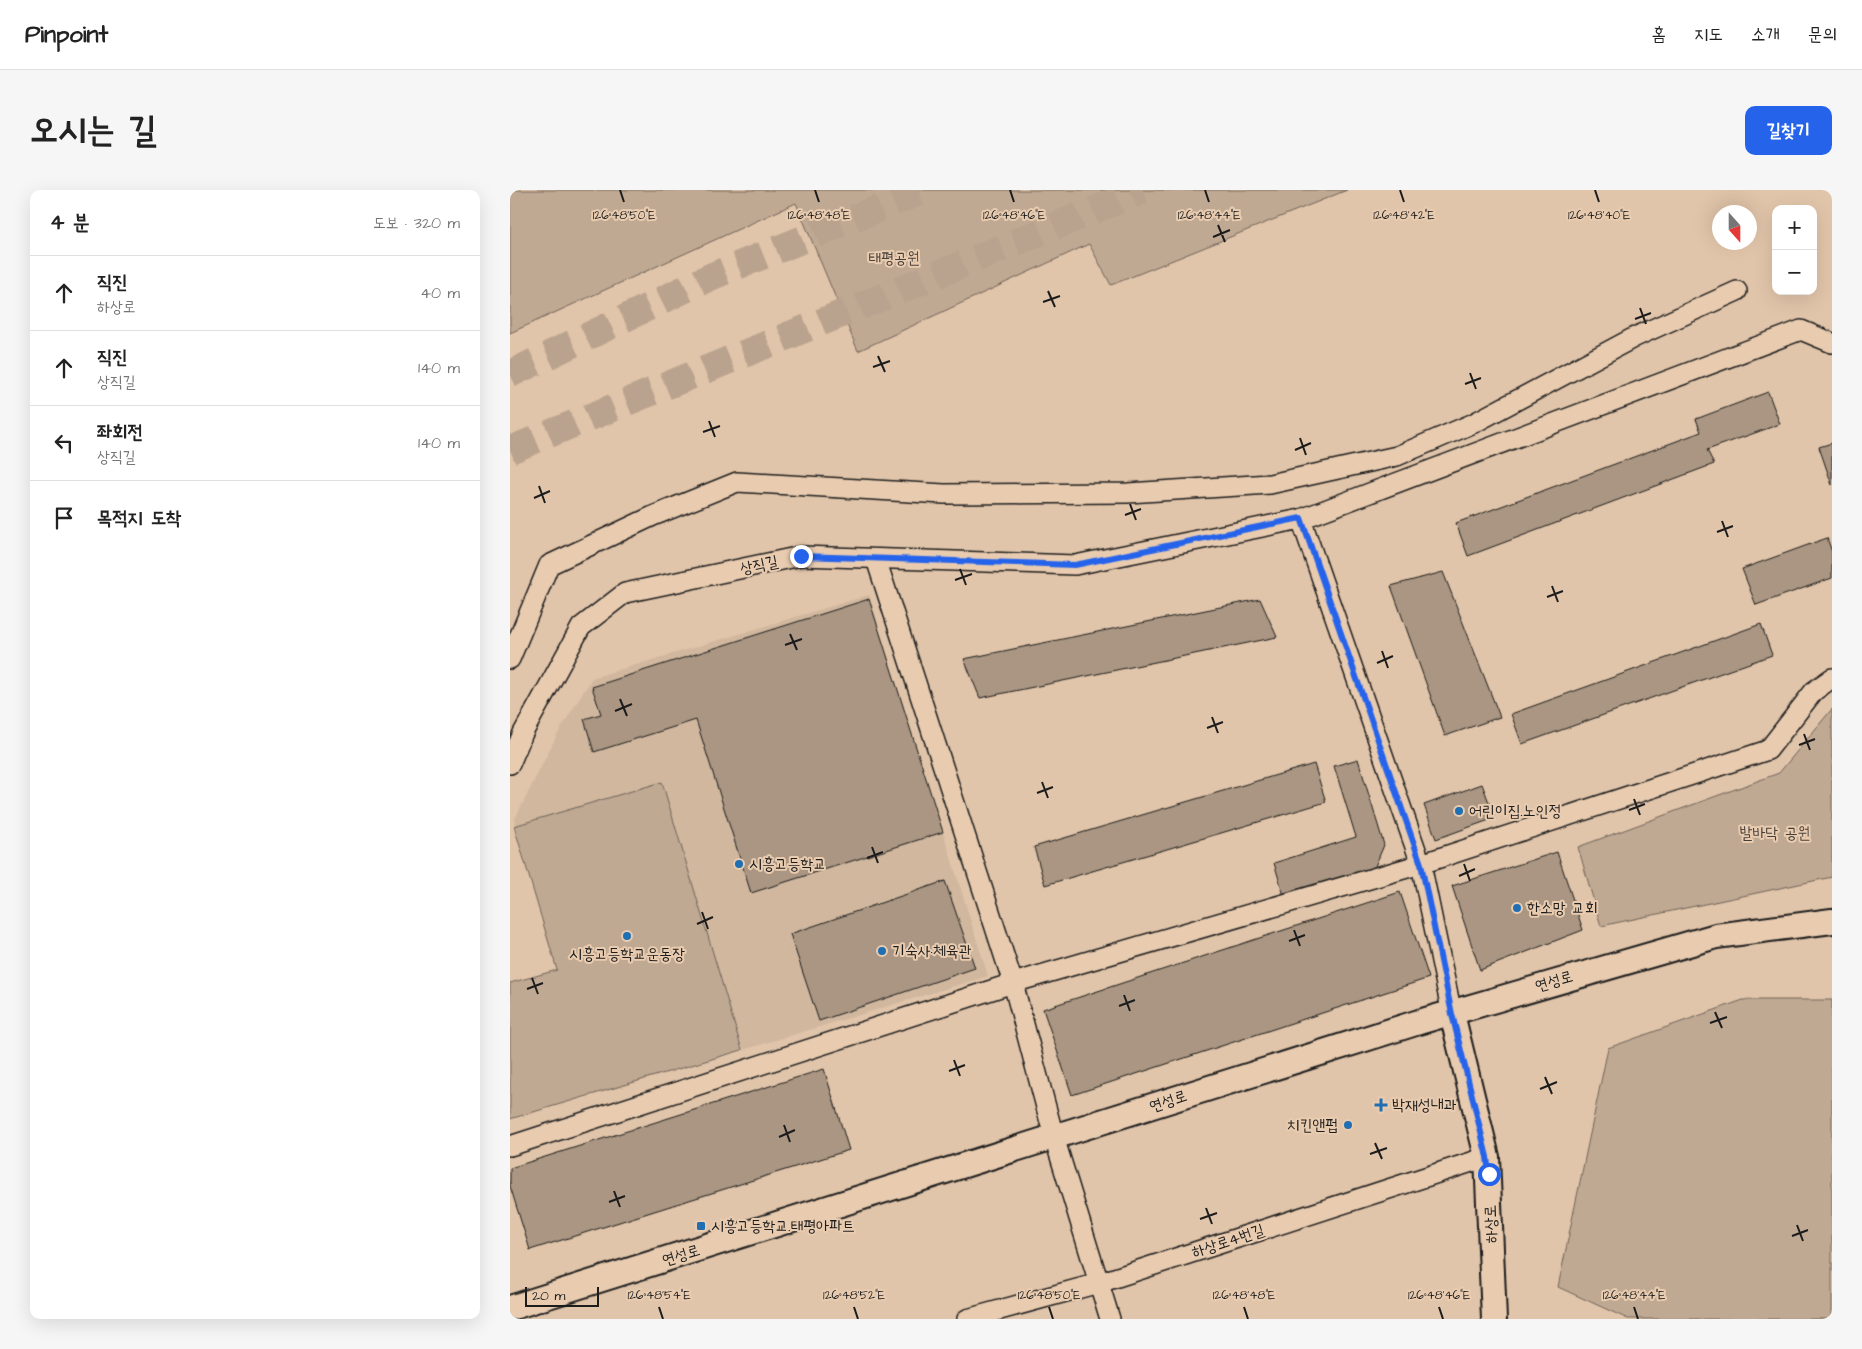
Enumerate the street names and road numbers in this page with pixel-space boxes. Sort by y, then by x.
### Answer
street label: 상직길 [738,550,780,580]
street label: 연성로 [1532,965,1576,997]
street label: 연성로 [1146,1085,1190,1117]
street label: 하상로 [1479,1204,1503,1244]
street label: 하상로4번길 [1189,1219,1267,1263]
street label: 연성로 [659,1239,703,1271]

